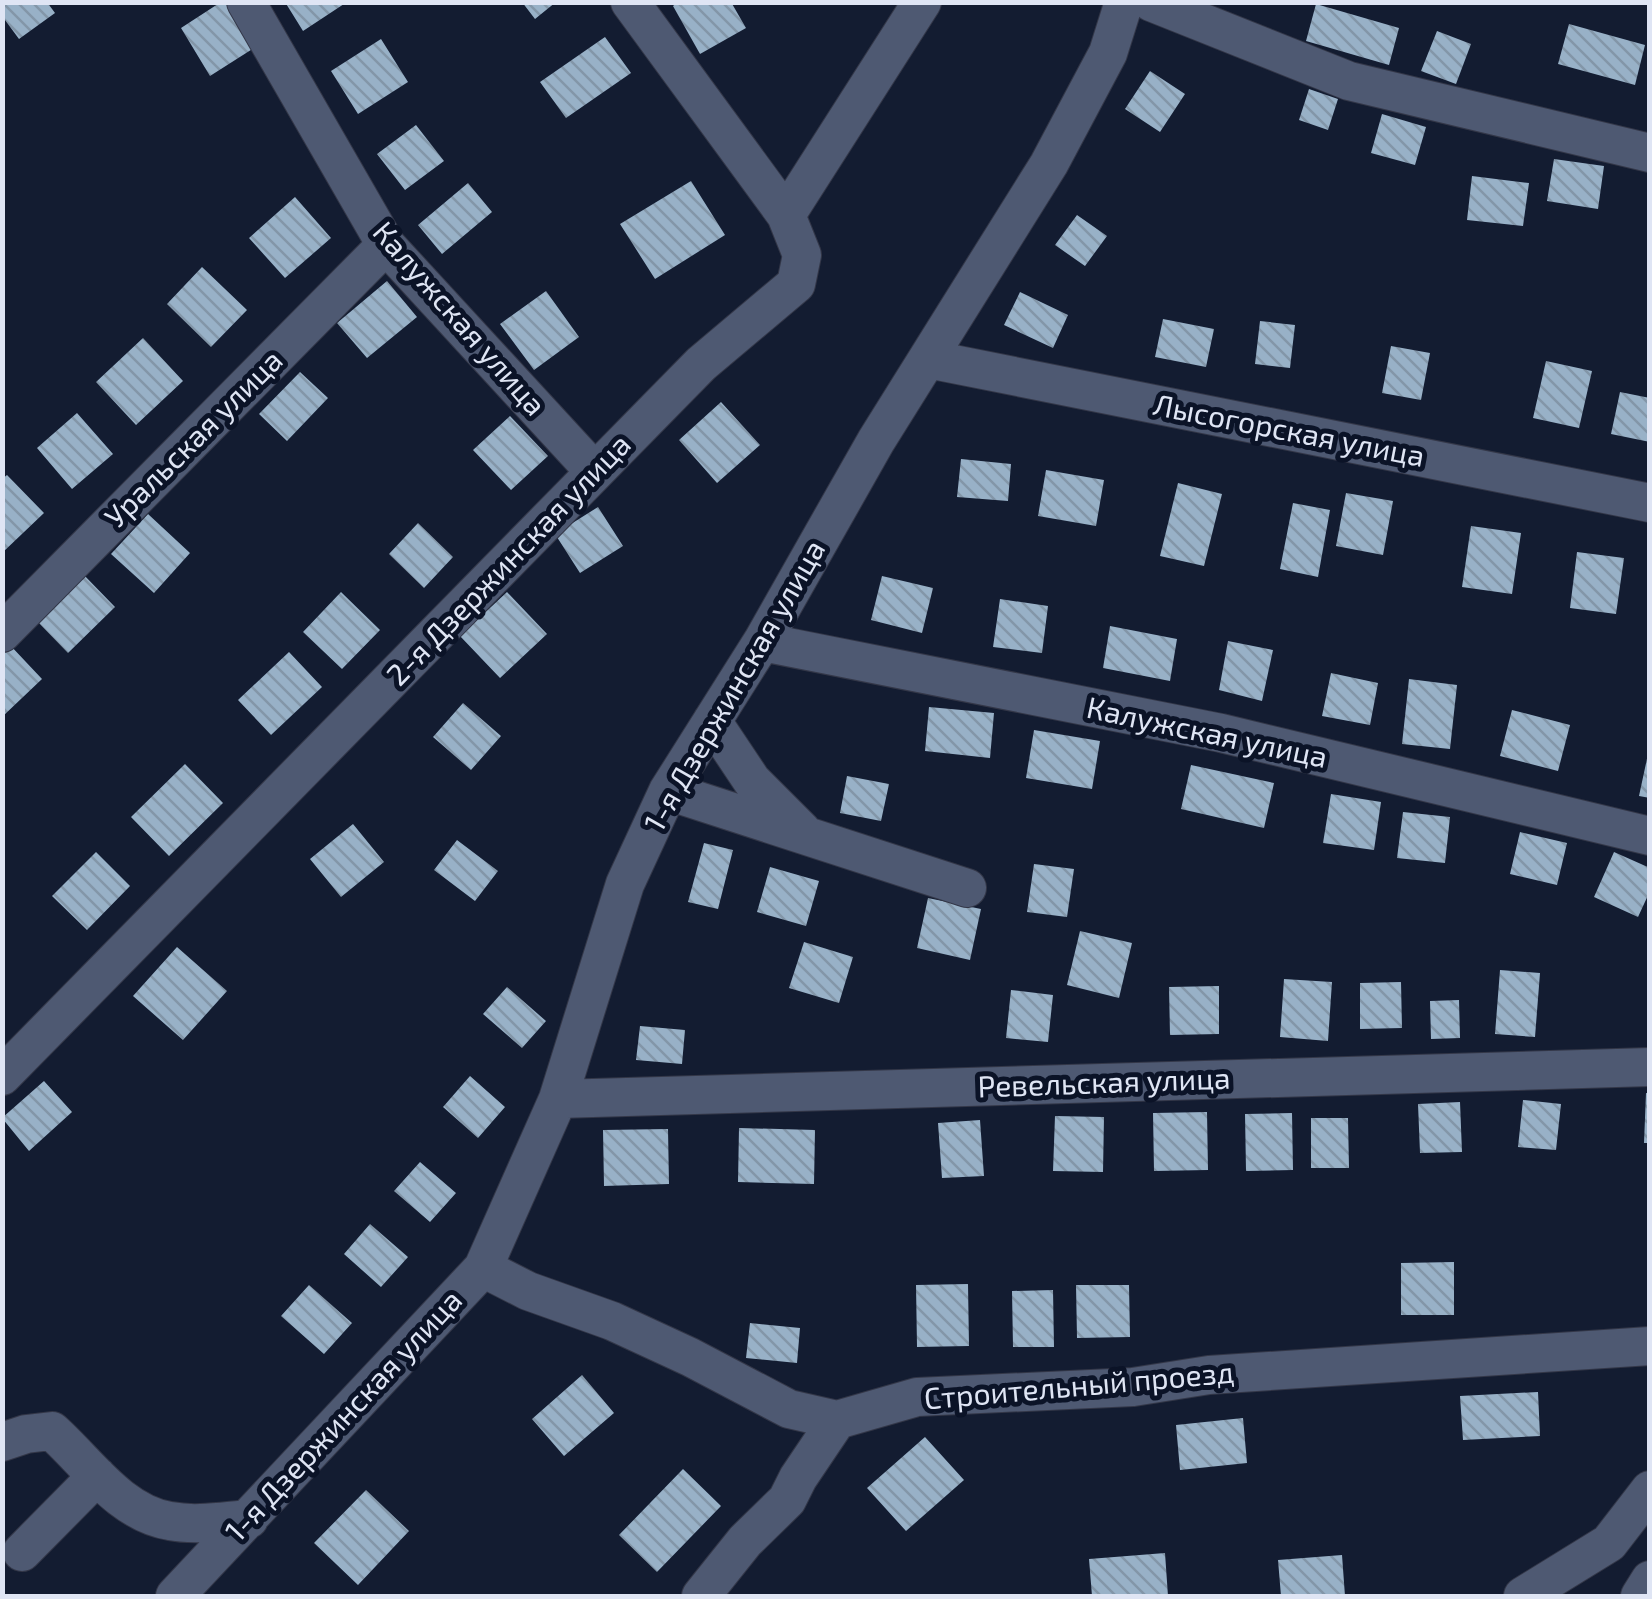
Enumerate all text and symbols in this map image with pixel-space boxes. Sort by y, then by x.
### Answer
street label: Калужская улица [366,213,554,423]
street label: Уральская улица [96,341,290,535]
street label: Лысогорская улица [1151,385,1428,474]
street label: 2-я Дзержинская улица [378,425,638,693]
street label: 1-я Дзержинская улица [635,533,832,838]
street label: Калужская улица [1084,688,1331,775]
street label: Ревельская улица [977,1059,1231,1104]
street label: 1-я Дзержинская улица [217,1281,469,1549]
street label: Строительный проезд [922,1353,1235,1415]

